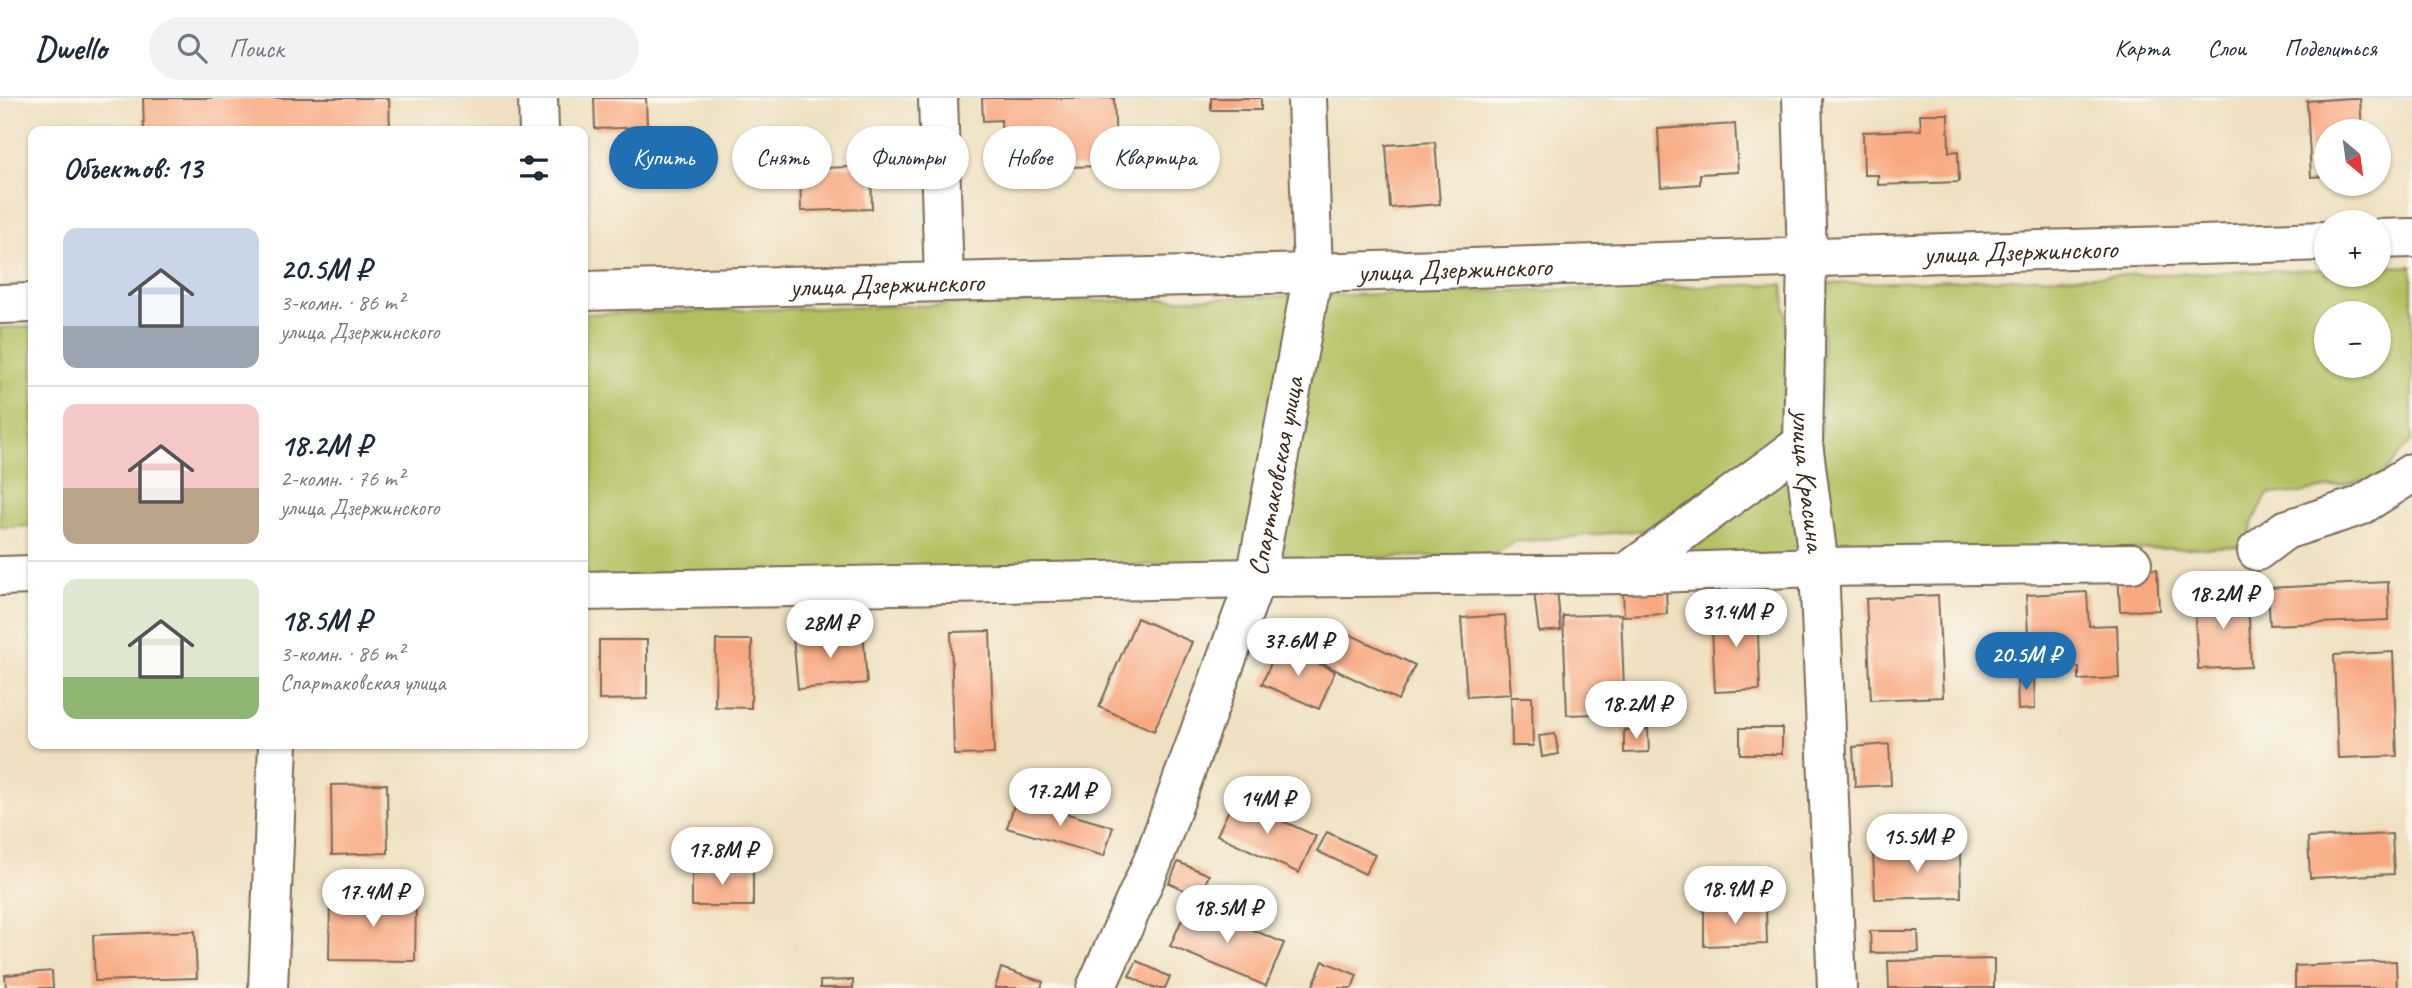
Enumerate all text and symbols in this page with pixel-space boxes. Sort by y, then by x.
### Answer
search box [149,17,639,80]
text: Dwello [35,27,107,69]
icon: search [173,29,211,67]
text: Поиск [229,32,284,65]
text: Карта [2115,33,2169,63]
text: Слои [2207,33,2246,63]
text: Поделиться [2284,33,2377,63]
north arrow [2314,119,2390,196]
map controls [2314,119,2391,378]
chip: Купить [609,126,718,189]
chip: Снять [732,126,832,189]
chip: Фильтры [846,126,969,189]
chip: Новое [983,126,1076,189]
chip: Квартира [1090,126,1220,189]
text: Объектов: 13 [63,149,202,187]
icon: filters [515,149,553,187]
button: + [2314,210,2391,287]
street label: улица Дзержинского [1921,231,2120,272]
street label: улица Дзержинского [1355,248,1554,290]
text: 20.5M ₽ [280,250,371,288]
icon: home [119,256,203,340]
street label: улица Дзержинского [787,264,986,304]
text: 3-комн. · 86 m² [280,288,404,317]
button: − [2314,301,2391,378]
text: улица Дзержинского [280,317,439,346]
street label: Спартаковская улица [1240,372,1312,579]
street label: улица Красина [1785,407,1834,556]
text: 18.2M ₽ [280,426,371,464]
icon: home [119,432,203,516]
text: 2-комн. · 76 m² [280,464,404,493]
text: улица Дзержинского [280,493,439,522]
pin: 18.2M ₽ [2158,572,2288,631]
text: 18.2M ₽ [2188,579,2258,608]
pin: 31.4M ₽ [1671,589,1801,649]
text: 31.4M ₽ [1701,597,1771,626]
text: 18.5M ₽ [280,601,371,639]
pin: 28M ₽ [781,601,879,660]
icon: home [119,607,203,691]
text: 28M ₽ [803,608,857,637]
pin: 37.6M ₽ [1233,618,1363,678]
text: 37.6M ₽ [1263,626,1333,655]
pin: 20.5M ₽ [1961,632,2091,692]
text: 3-комн. · 86 m² [280,639,404,668]
text: 20.5M ₽ [1991,640,2061,669]
text: Спартаковская улица [280,668,446,697]
pin: 18.2M ₽ [1571,682,1701,741]
text: 18.2M ₽ [1601,689,1671,718]
pin: 17.2M ₽ [995,768,1125,828]
text: 17.2M ₽ [1025,776,1095,805]
pin: 14M ₽ [1218,776,1316,836]
text: 14M ₽ [1240,784,1294,813]
pin: 15.5M ₽ [1852,814,1982,874]
text: 15.5M ₽ [1882,822,1952,851]
pin: 17.8M ₽ [657,828,787,887]
text: 17.8M ₽ [687,835,757,864]
pin: 18.9M ₽ [1670,866,1800,926]
pin: 17.4M ₽ [308,870,438,929]
text: 18.9M ₽ [1700,874,1770,903]
text: 17.4M ₽ [338,877,408,906]
pin: 18.5M ₽ [1162,886,1292,945]
text: 18.5M ₽ [1192,893,1262,922]

